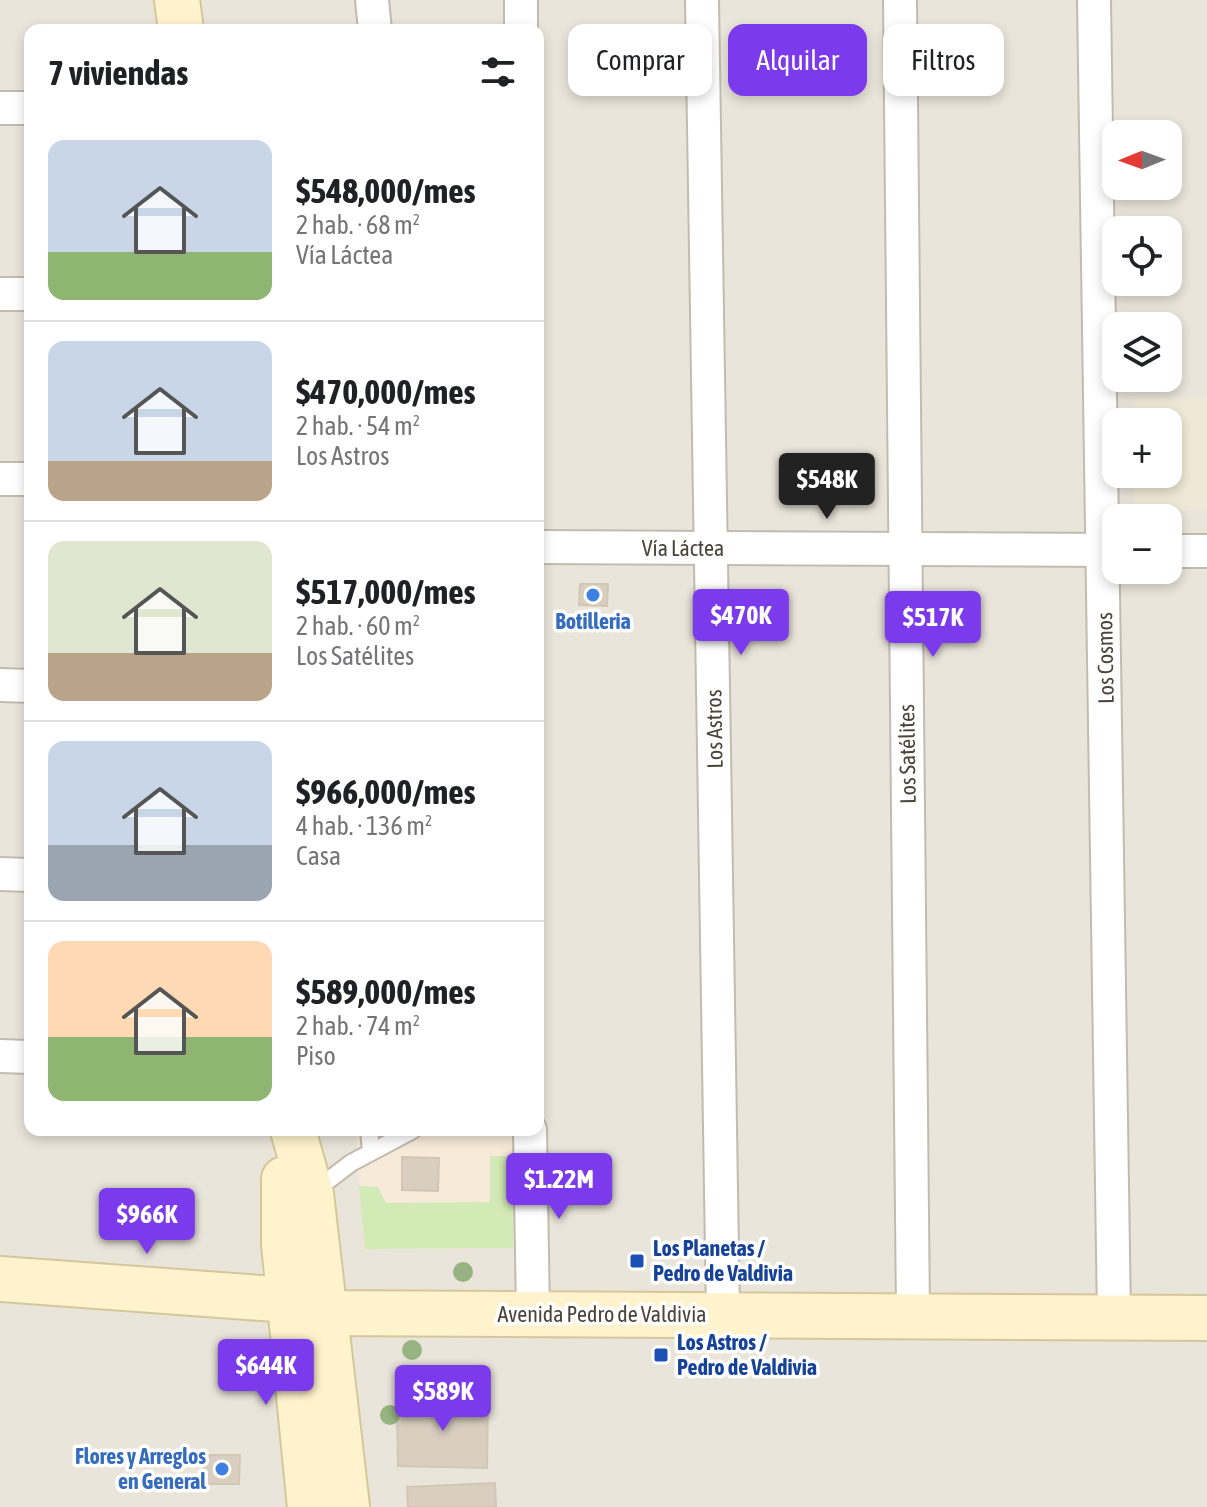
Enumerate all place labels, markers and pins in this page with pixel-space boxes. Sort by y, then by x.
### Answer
pin: $548K [771,453,883,521]
marker: Botilleria [584,586,602,604]
pin: $470K [685,589,797,657]
pin: $517K [877,591,989,659]
place label: Botilleria [555,608,631,634]
pin: $1.22M [494,1153,624,1221]
pin: $966K [91,1188,203,1256]
place label: Los Planetas / Pedro de Valdivia [653,1235,793,1286]
marker: Los Planetas / Pedro de Valdivia [628,1252,646,1270]
place label: Los Astros / Pedro de Valdivia [677,1329,817,1380]
pin: $644K [210,1339,322,1407]
marker: Los Astros / Pedro de Valdivia [652,1346,670,1364]
pin: $589K [387,1365,499,1433]
place label: Flores y Arreglos en General [75,1443,207,1494]
marker: Flores y Arreglos en General [213,1460,231,1478]

